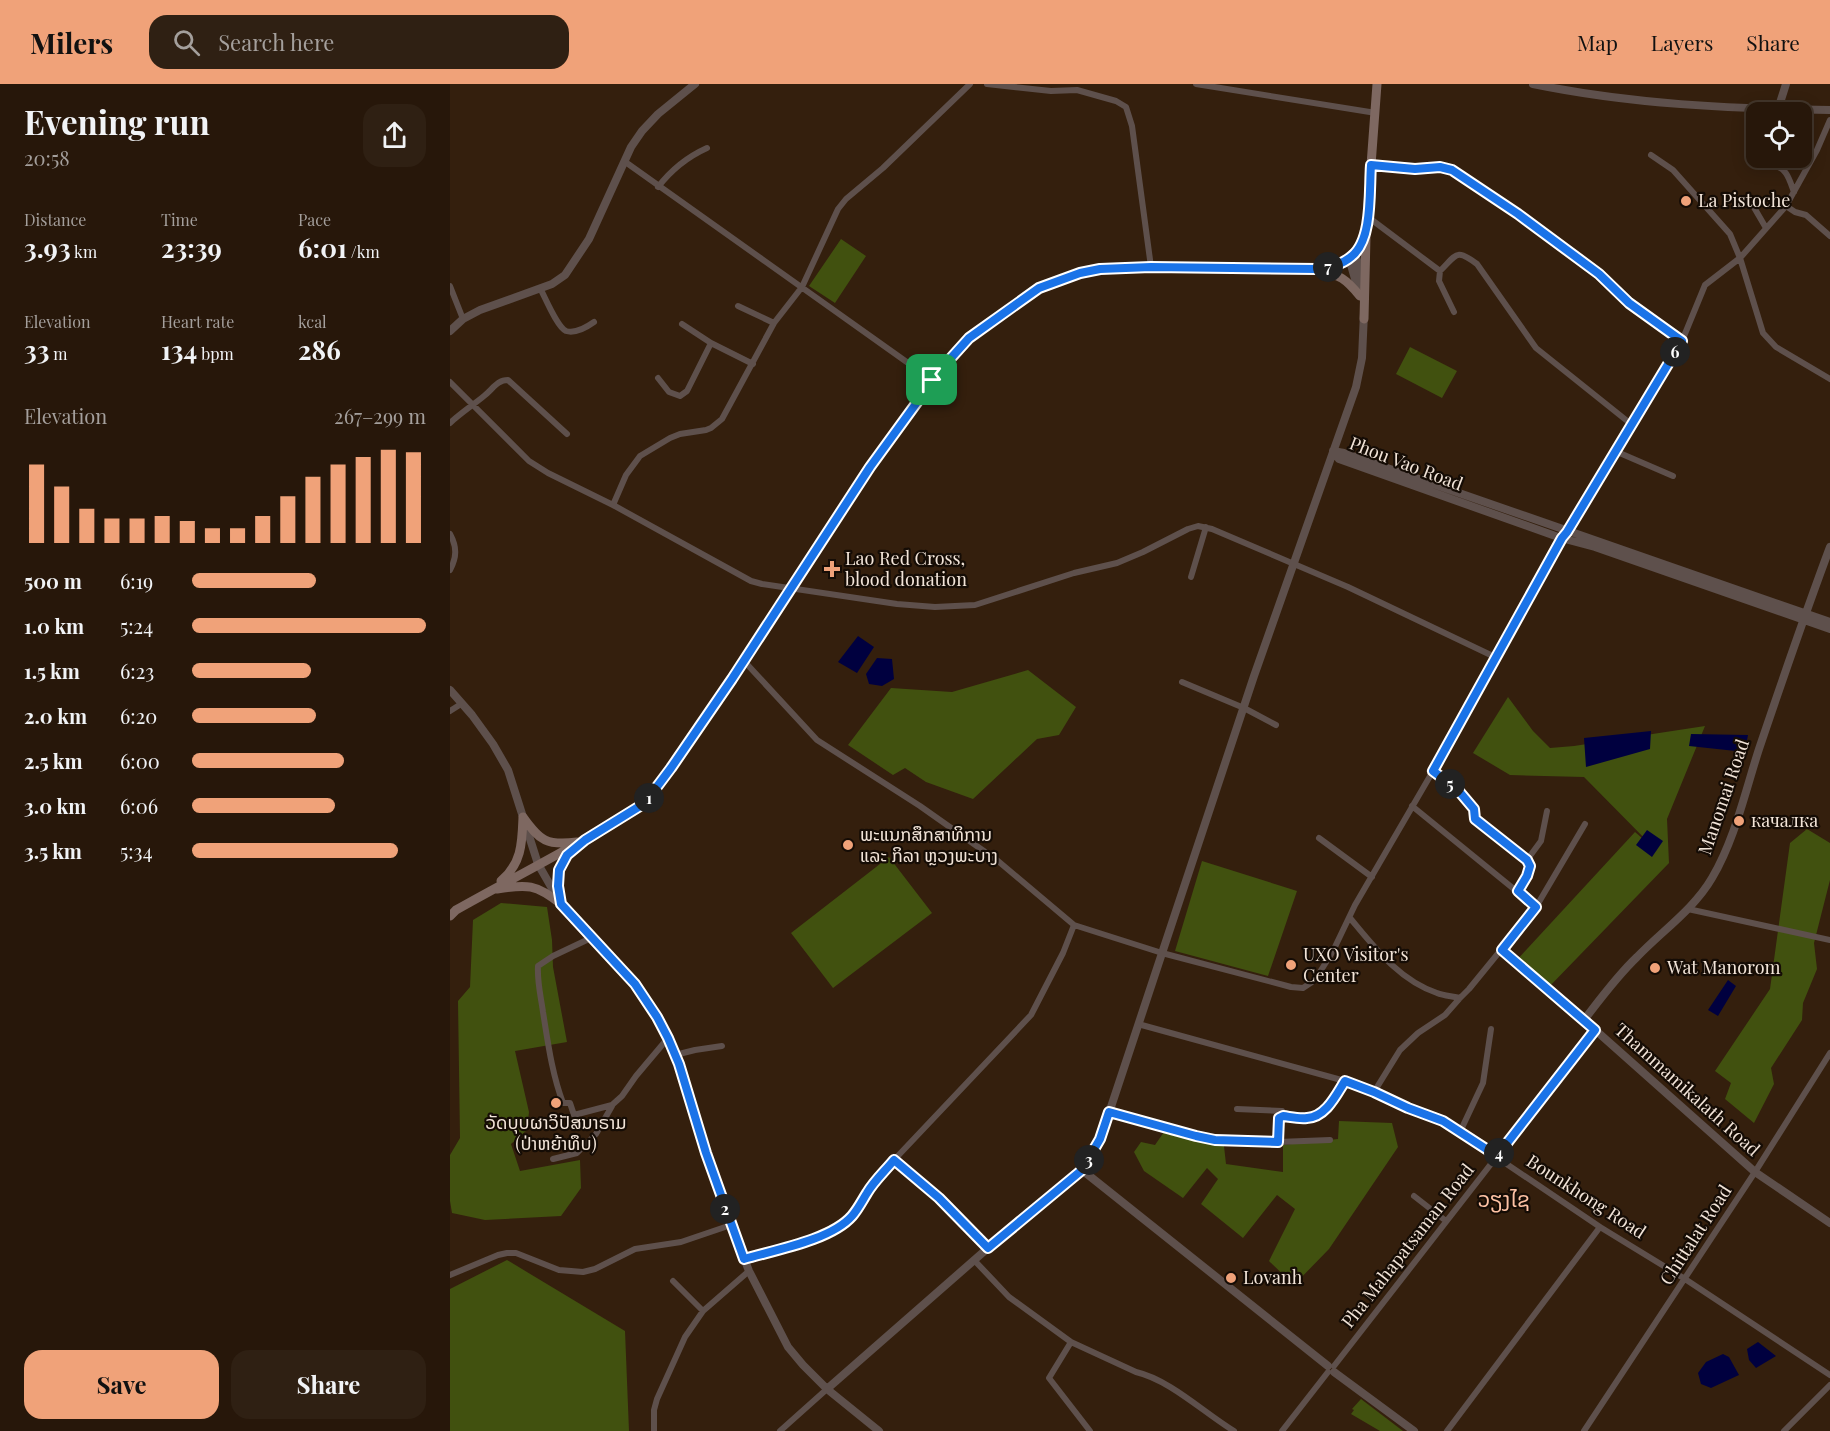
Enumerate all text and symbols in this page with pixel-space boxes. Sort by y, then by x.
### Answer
search box [149,15,569,69]
text: Milers [30,24,113,61]
icon: search [170,26,203,59]
text: Search here [218,27,335,57]
text: Map [1577,28,1618,56]
text: Layers [1651,28,1713,56]
text: Share [1746,28,1800,56]
text: Evening run [24,99,210,143]
map controls [1746,102,1812,168]
button: locate [1746,102,1812,168]
button: share [363,104,426,167]
text: 20:58 [24,144,70,171]
place label: La Pistoche [1698,188,1790,212]
marker: La Pistoche [1679,194,1693,208]
text: Distance [24,209,86,230]
text: Time [161,209,198,230]
text: Pace [298,209,331,230]
text: 3.93 [24,230,71,265]
text: 23:39 [161,230,222,265]
text: 6:01 [298,230,347,265]
text: km [71,241,97,262]
text: /km [347,241,380,262]
pin: 7 [1313,252,1343,282]
text: 7 [1324,256,1332,277]
text: Elevation [24,311,91,332]
text: Heart rate [161,311,234,332]
text: kcal [298,311,327,332]
text: 33 [24,332,49,367]
text: 134 [161,332,197,367]
text: 286 [298,332,341,367]
pin: 6 [1660,337,1690,367]
text: 6 [1671,341,1679,362]
text: m [49,343,68,364]
text: bpm [197,343,234,364]
pin [906,354,957,405]
icon: arrive [915,363,948,396]
text: Elevation [24,402,107,429]
text: 267–299 m [334,402,426,429]
street label: Phou Vao Road [1346,430,1467,496]
place label: Lao Red Cross, blood donation [845,546,967,591]
marker: Lao Red Cross, blood donation [823,560,841,578]
text: 500 m [24,567,82,594]
text: 6:19 [120,567,153,594]
text: 1.0 km [24,612,84,639]
text: 5:24 [120,612,153,639]
text: 1.5 km [24,657,80,684]
text: 6:23 [120,657,154,684]
text: 2.0 km [24,702,87,729]
text: 6:20 [120,702,157,729]
street label: Manomai Road [1692,735,1754,858]
text: 2.5 km [24,747,83,774]
text: 6:00 [120,747,160,774]
pin: 5 [1435,769,1465,799]
text: 5 [1446,773,1454,794]
pin: 1 [634,783,664,813]
text: 1 [646,787,652,808]
text: 3.0 km [24,792,86,819]
text: 6:06 [120,792,158,819]
place label: качалка [1751,808,1818,832]
marker: качалка [1732,814,1746,828]
place label: ພະແນກສຶກສາທິການ ແລະ ກິລາ ຫຼວງພະບາງ [860,822,998,867]
text: 3.5 km [24,837,82,864]
text: 5:34 [120,837,153,864]
marker: ພະແນກສຶກສາທິການ ແລະ ກິລາ ຫຼວງພະບາງ [841,838,855,852]
place label: UXO Visitor's Center [1303,942,1409,987]
place label: Wat Manorom [1666,955,1781,979]
marker: UXO Visitor's Center [1284,958,1298,972]
marker: Wat Manorom [1648,961,1662,975]
street label: Thammamikalath Road [1610,1017,1766,1161]
marker: ວັດບຸບຜາວິປັສນາຣາມ (ປ່າຫຍ້າທຶບ) [549,1096,563,1110]
place label: ວັດບຸບຜາວິປັສນາຣາມ (ປ່າຫຍ້າທຶບ) [486,1110,626,1155]
pin: 4 [1484,1138,1514,1168]
text: 4 [1495,1142,1503,1163]
pin: 3 [1074,1145,1104,1175]
text: 3 [1085,1149,1093,1170]
street label: Bounkhong Road [1522,1149,1651,1244]
street label: Pha Mahapatsaman Road [1336,1158,1479,1332]
street label: Chittalat Road [1654,1179,1737,1289]
district label: ວຽງໄຊ [1478,1184,1530,1213]
pin: 2 [710,1194,740,1224]
text: 2 [721,1198,729,1219]
place label: Lovanh [1243,1265,1303,1289]
marker: Lovanh [1224,1271,1238,1285]
button: Save [24,1350,219,1419]
button: Share [231,1350,426,1419]

